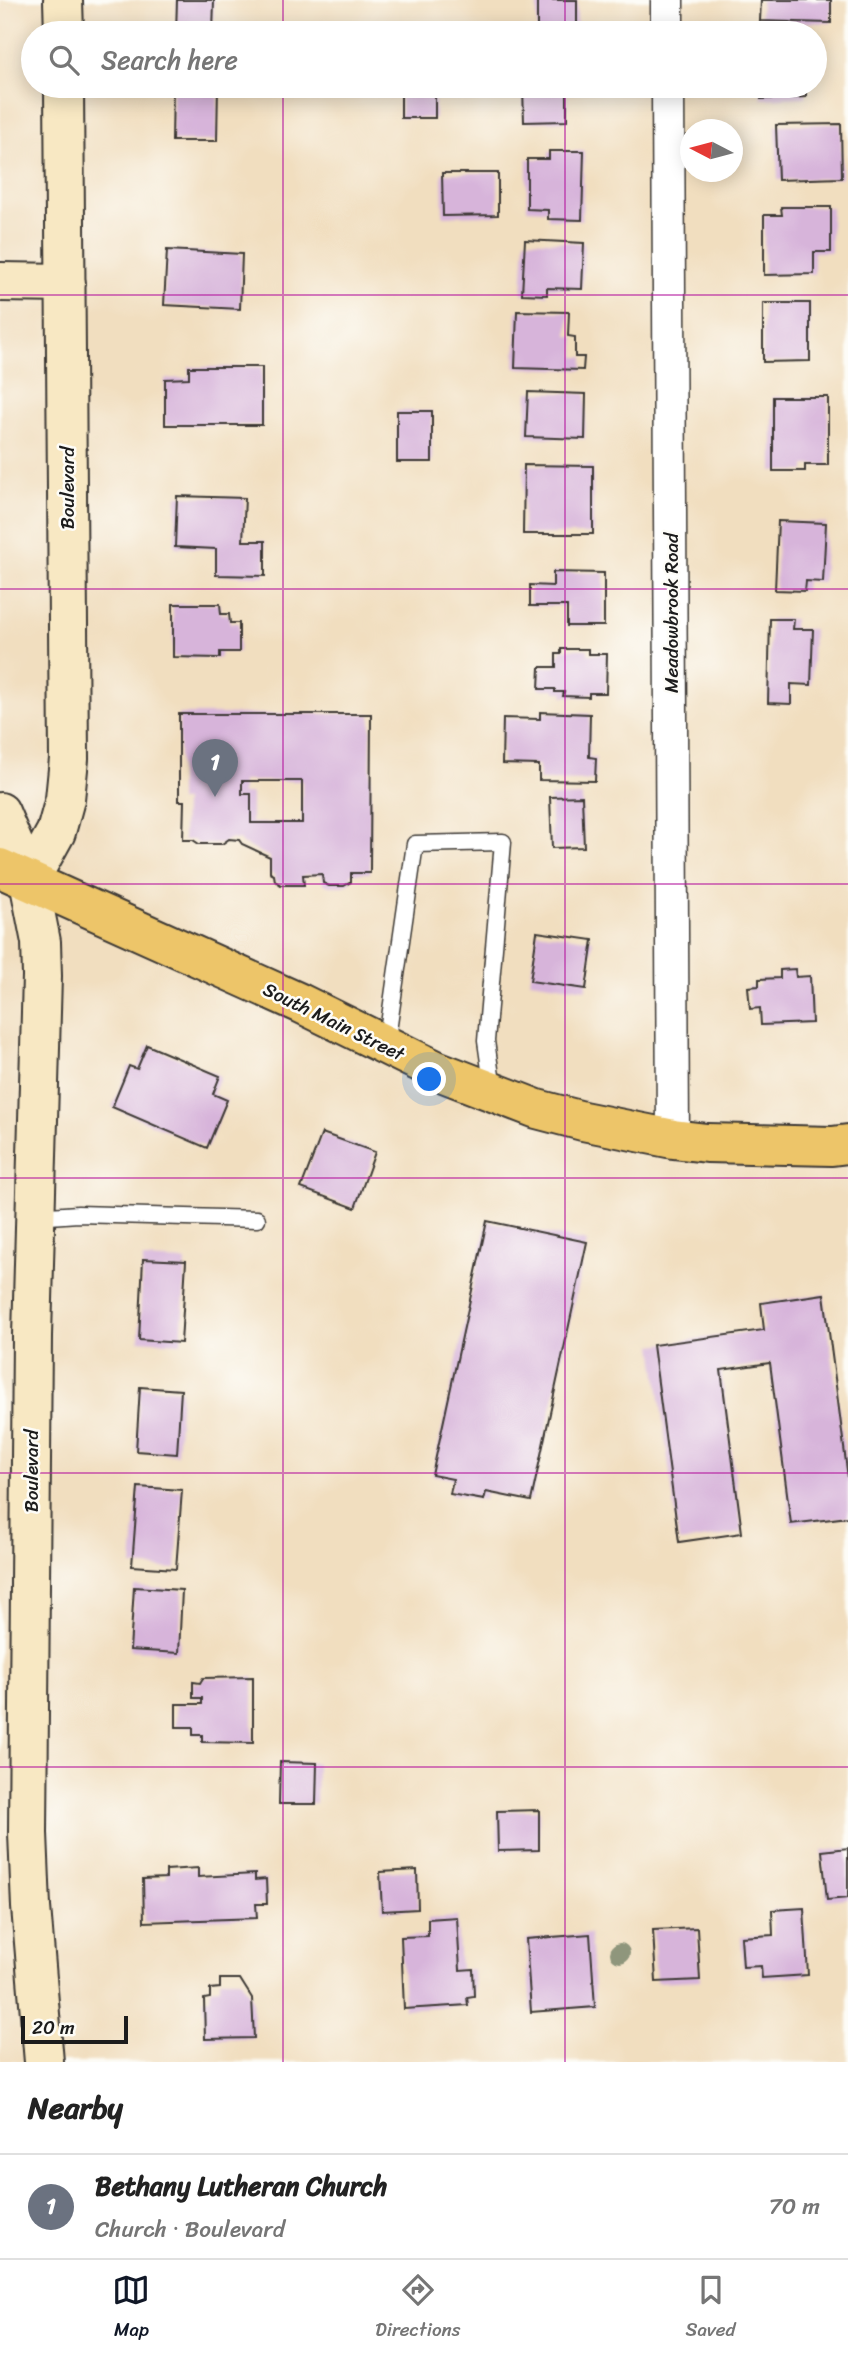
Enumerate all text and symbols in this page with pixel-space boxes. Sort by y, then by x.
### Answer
search box [21,21,827,98]
text: Search here [101,37,238,83]
icon: search [45,41,83,79]
north arrow [680,119,743,182]
street label: Boulevard [51,445,84,529]
street label: Meadowbrook Road [655,531,688,693]
pin: 1 [192,739,238,797]
street label: South Main Street [257,973,411,1071]
your location [412,1062,446,1096]
street label: Boulevard [15,1428,48,1512]
text: 20 m [32,2011,75,2044]
scale bar [21,2013,128,2045]
text: Nearby [28,2081,123,2135]
text: Bethany Lutheran Church [95,2163,387,2209]
text: 1 [46,2186,56,2227]
text: 70 m [769,2186,820,2227]
text: Church · Boulevard [95,2209,285,2250]
tab: Map [112,2271,150,2346]
tab: Directions [375,2271,461,2346]
tab: Saved [685,2271,736,2346]

